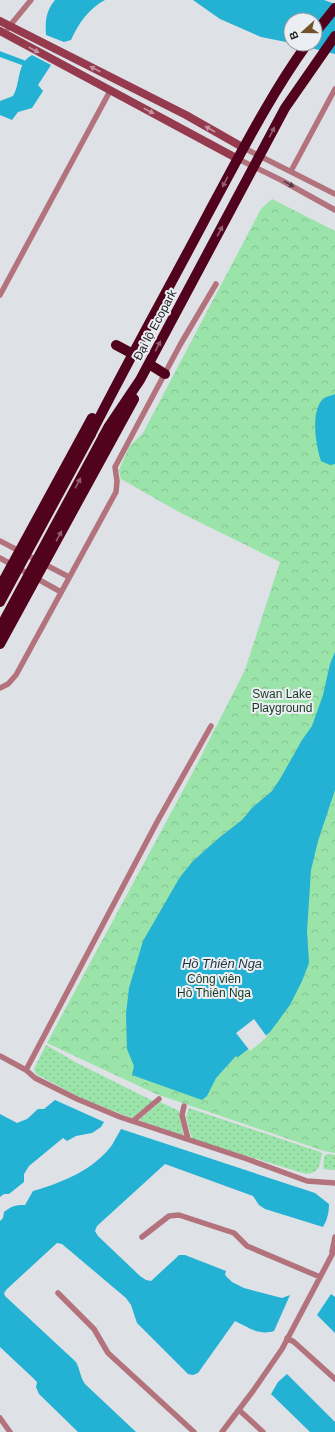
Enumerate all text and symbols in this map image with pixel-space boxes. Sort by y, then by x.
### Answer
north arrow [283,12,323,52]
text: B [287,30,301,41]
one-way arrow [29,47,40,53]
one-way arrow [89,66,100,72]
one-way arrow [143,108,155,115]
one-way arrow [204,125,216,132]
one-way arrow [268,126,275,138]
one-way arrow [222,176,229,188]
one-way arrow [283,181,295,188]
one-way arrow [217,226,223,237]
street label: Đại lộ Ecopark [130,286,180,363]
one-way arrow [155,340,162,352]
one-way arrow [75,477,82,489]
one-way arrow [55,530,62,542]
park label: Swan Lake Playground [252,687,312,715]
water label: Hồ Thiên Nga [182,956,262,971]
park label: Công viên Hồ Thiên Nga [177,972,251,1000]

